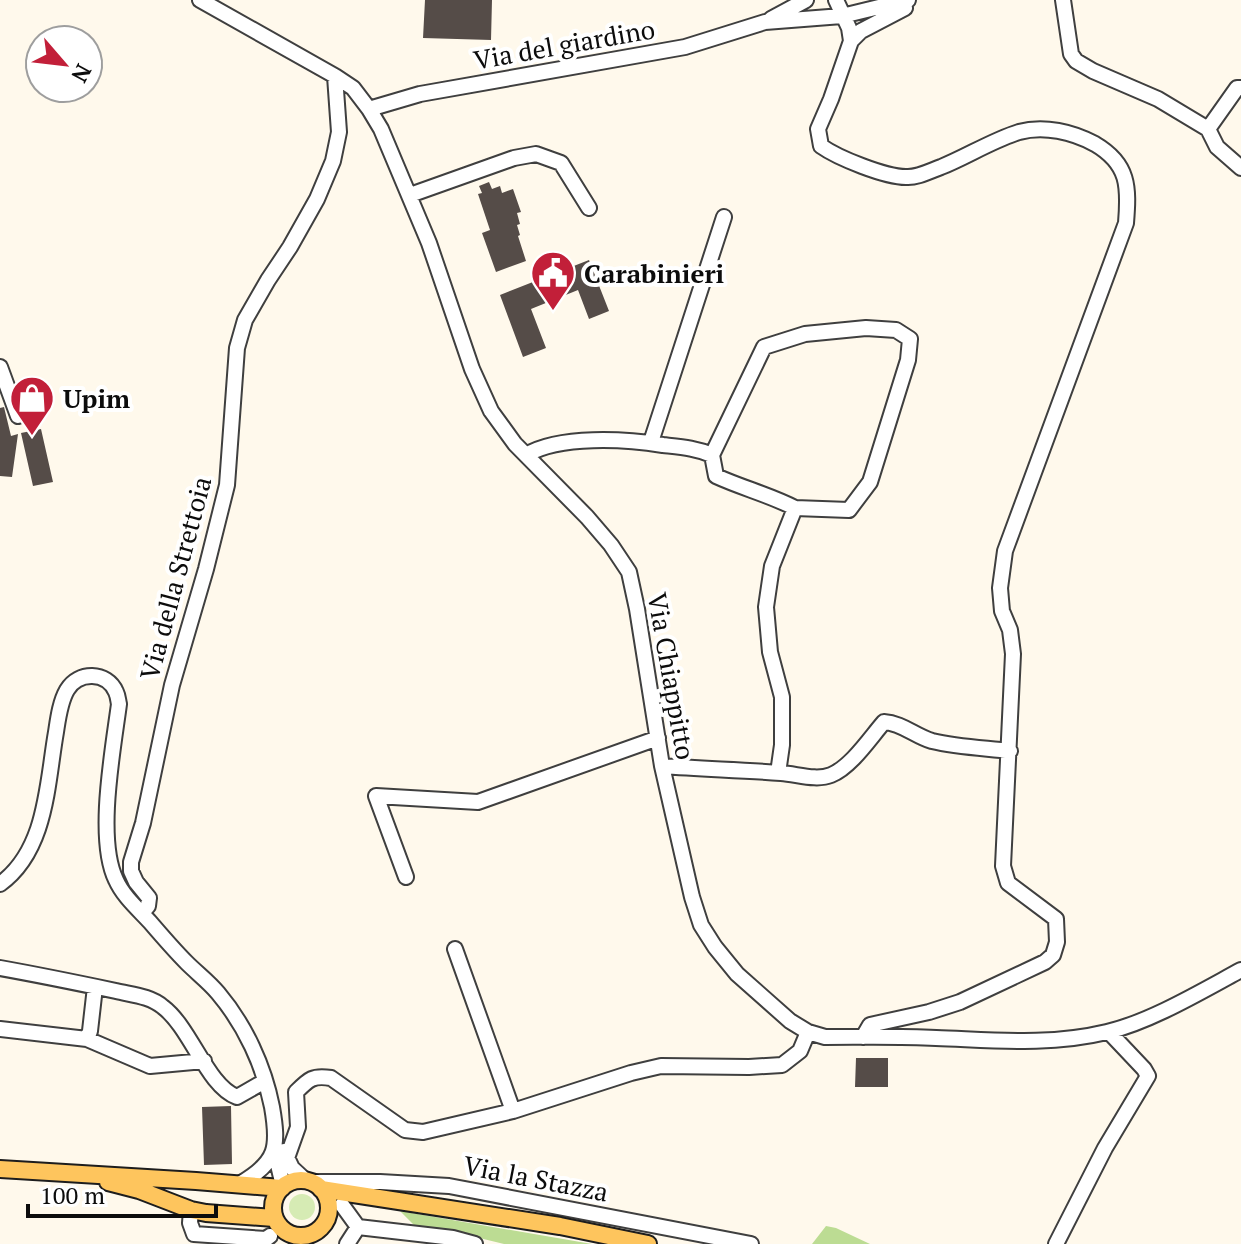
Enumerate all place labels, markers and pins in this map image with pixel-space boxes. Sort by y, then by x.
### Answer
public building icon: Carabinieri [529,249,577,312]
place label: Carabinieri [584,256,724,290]
shop icon: Upim [8,374,56,437]
place label: Upim [63,381,130,415]

